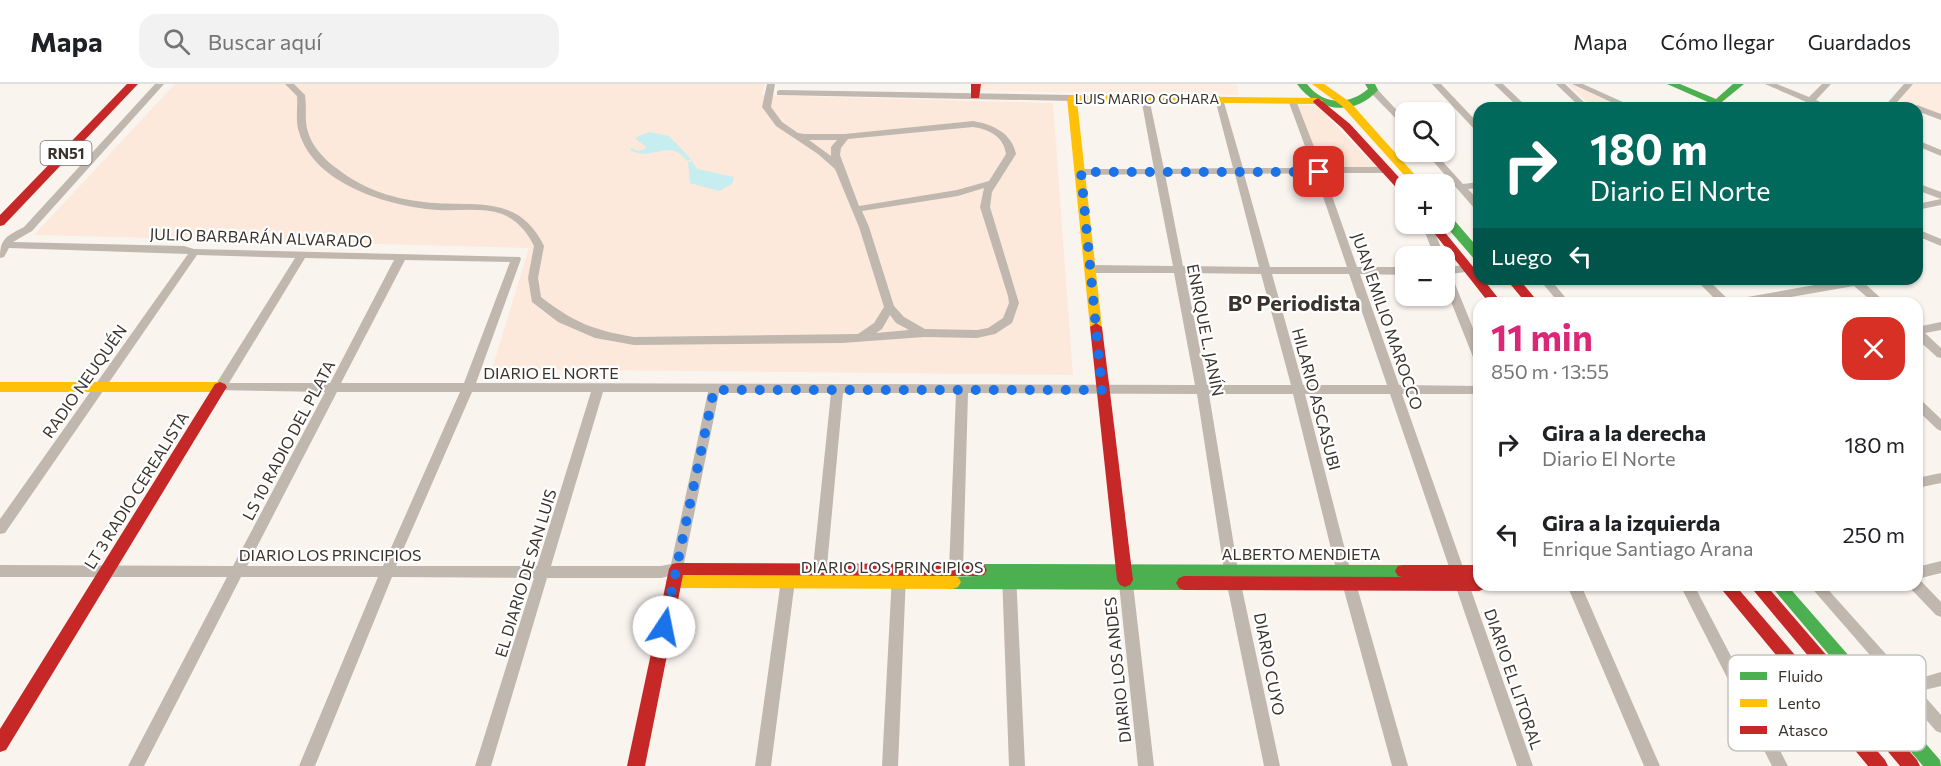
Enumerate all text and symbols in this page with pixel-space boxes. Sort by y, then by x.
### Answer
search box [139,14,559,68]
text: Mapa [30,24,103,58]
icon: search [160,25,193,58]
text: Buscar aquí [208,28,322,55]
text: Mapa [1573,29,1628,54]
text: Cómo llegar [1661,29,1775,54]
text: Guardados [1808,29,1911,54]
street label: LUIS MARIO GOHARA [1075,90,1219,107]
map controls [1395,102,1455,306]
button: search [1395,102,1455,162]
text: 180 m [1590,122,1708,174]
icon: right [1491,126,1569,204]
road number: RN51 [40,141,92,165]
pin [1293,146,1344,197]
icon: arrive [1302,155,1335,188]
button: + [1395,174,1455,234]
text: Diario El Norte [1590,174,1770,207]
street label: JULIO BARBARÁN ALVARADO [149,224,373,250]
street label: JUAN EMILIO MAROCCO [1349,230,1427,412]
icon: left [1564,240,1597,273]
text: Luego [1491,243,1552,270]
button: − [1395,246,1455,306]
street label: ENRIQUE L. JANÍN [1184,262,1228,398]
district label: Bº Periodista [1228,289,1360,316]
text: 11 min [1491,314,1593,358]
button: close [1842,317,1905,380]
street label: RADIO NEUQUÉN [38,321,130,441]
street label: HILARIO ASCASUBI [1289,326,1345,472]
street label: LS 10 RADIO DEL PLATA [238,357,338,523]
text: 850 m · 13:55 [1491,359,1609,383]
street label: DIARIO EL NORTE [483,363,619,382]
street label: LT 3 RADIO CEREALISTA [80,408,192,572]
text: Gira a la derecha [1542,419,1706,446]
icon: right [1491,428,1524,461]
text: 180 m [1844,431,1905,458]
text: Diario El Norte [1542,446,1676,470]
street label: EL DIARIO DE SAN LUIS [490,487,560,659]
text: Gira a la izquierda [1542,509,1720,536]
icon: left [1491,518,1524,551]
text: 250 m [1842,521,1905,548]
text: Enrique Santiago Arana [1542,536,1754,560]
street label: ALBERTO MENDIETA [1222,544,1380,563]
street label: DIARIO LOS PRINCIPIOS [239,545,421,564]
street label: DIARIO LOS PRINCIPIOS [801,557,983,576]
position arrow [632,595,696,659]
street label: DIARIO LOS ANDES [1100,596,1134,744]
street label: DIARIO EL LITORAL [1481,606,1547,752]
street label: DIARIO CUYO [1251,611,1289,717]
legend [1728,655,1926,751]
text: Fluido [1778,666,1823,685]
text: Lento [1778,693,1821,712]
text: Atasco [1778,720,1828,739]

